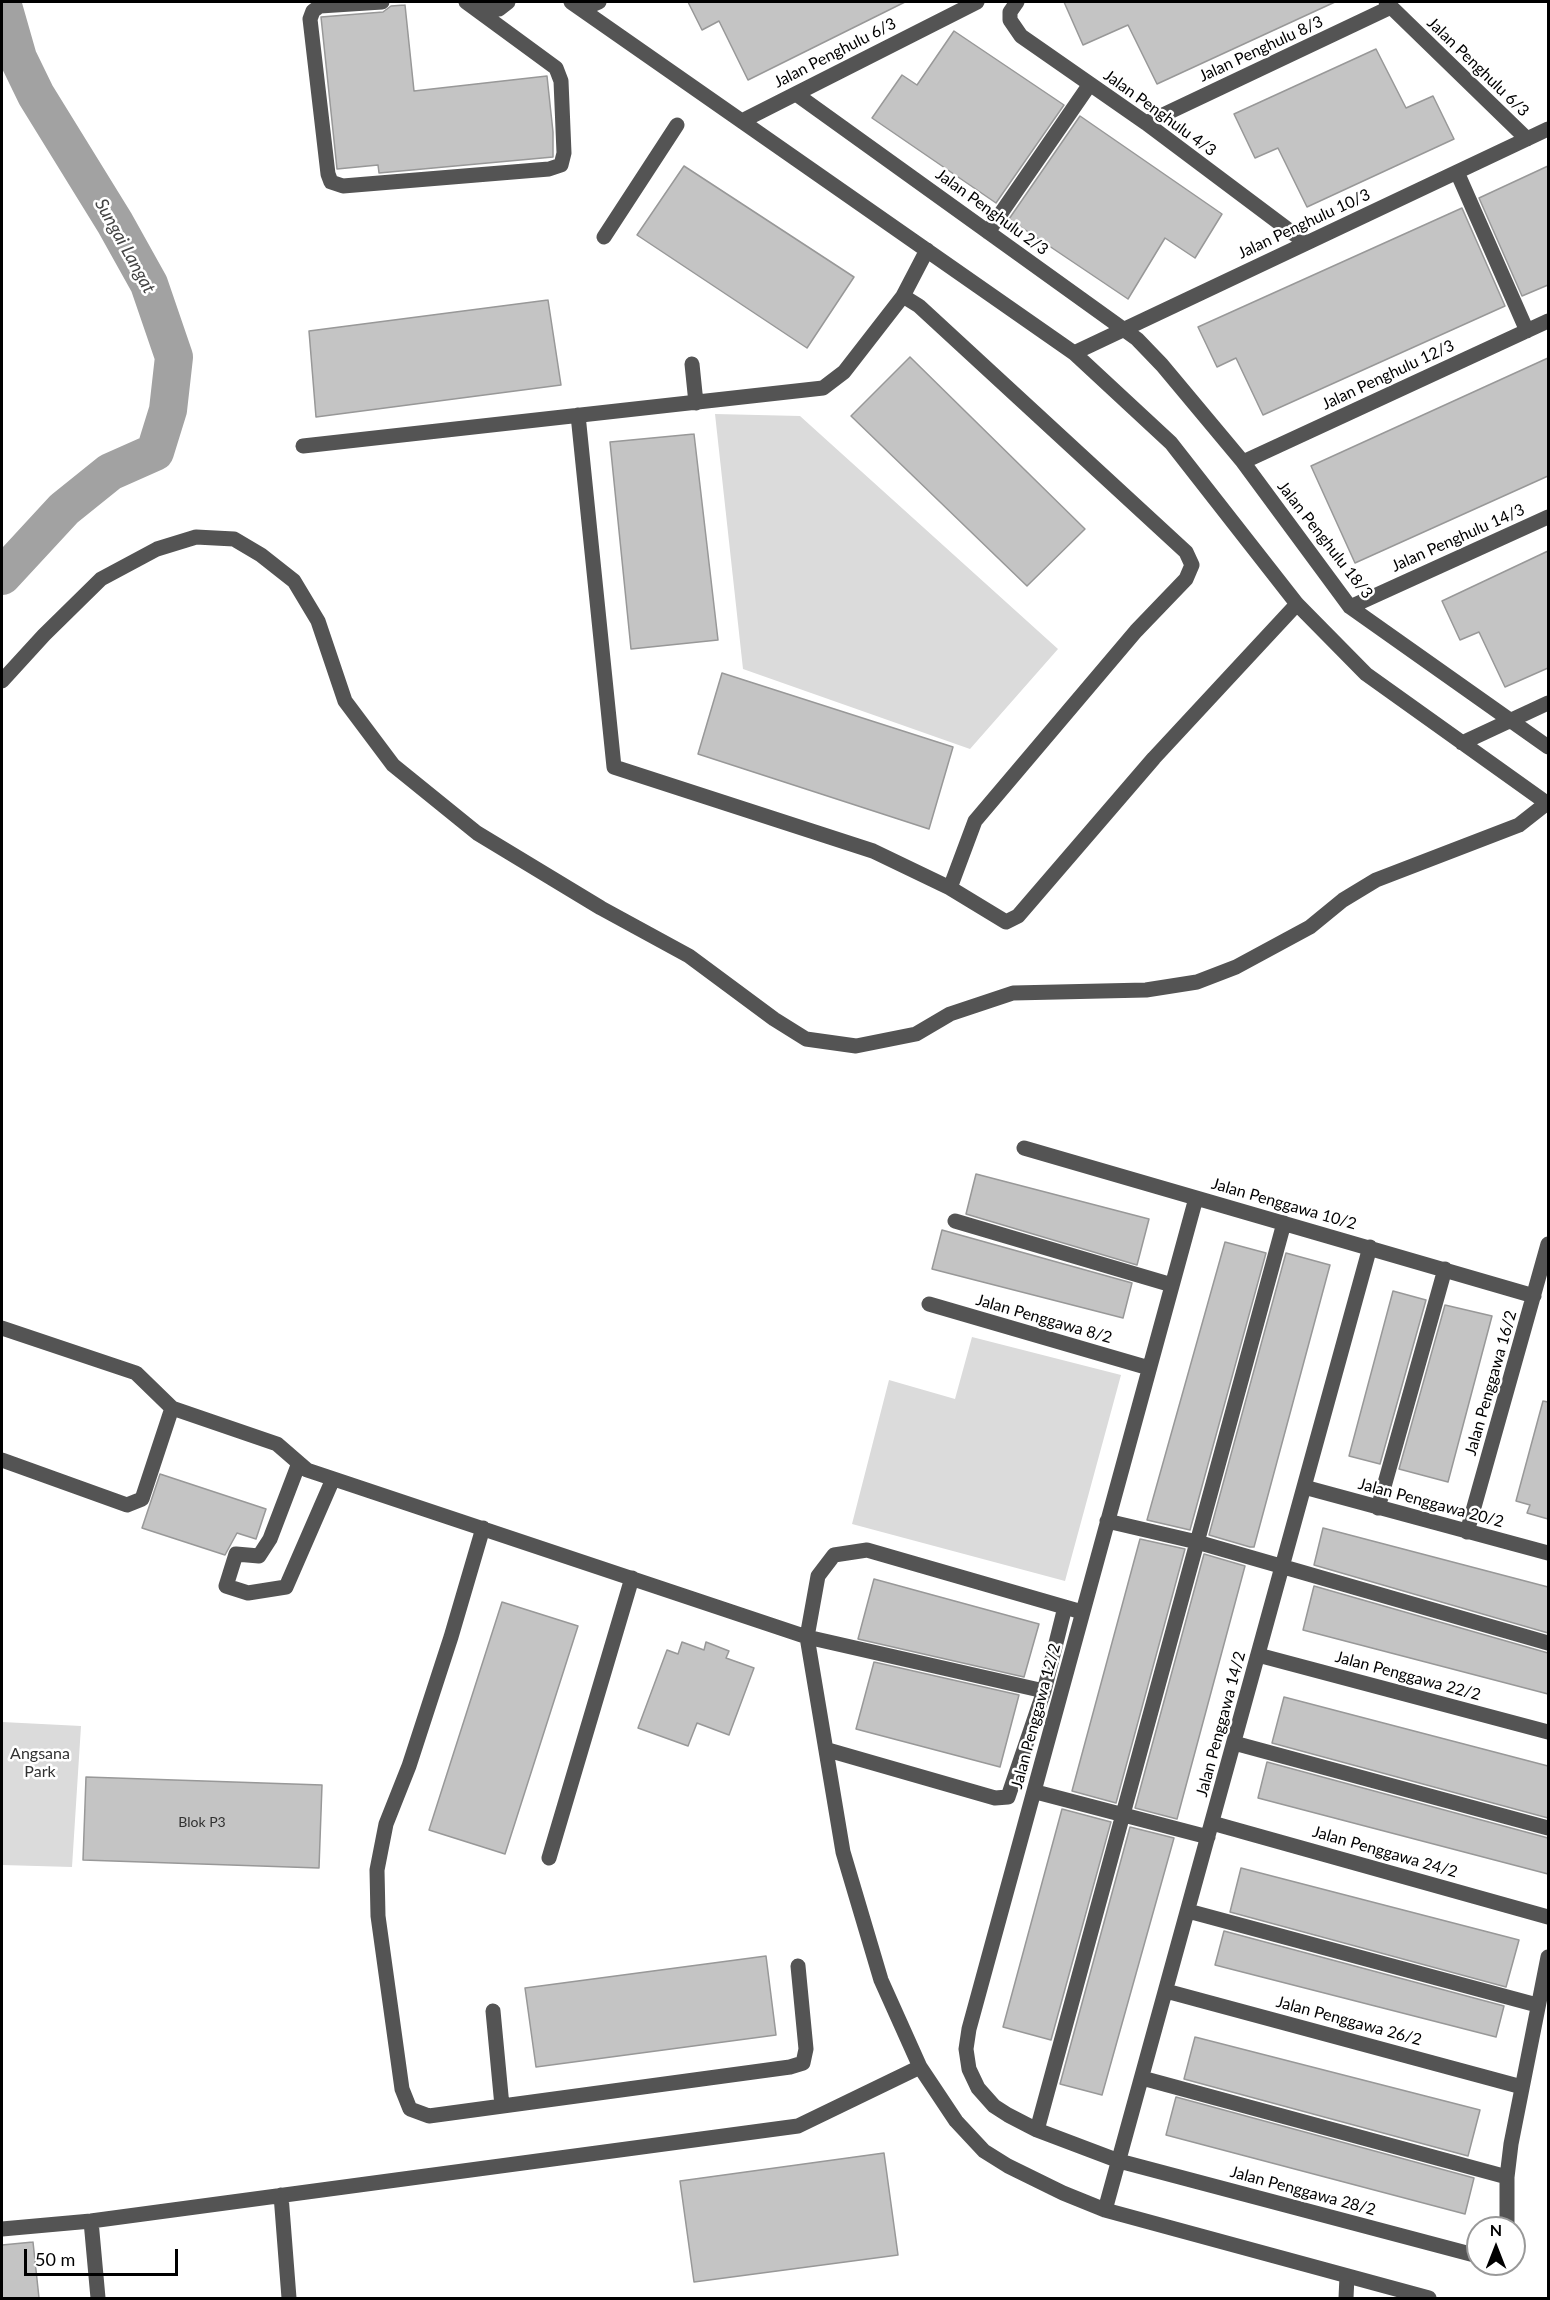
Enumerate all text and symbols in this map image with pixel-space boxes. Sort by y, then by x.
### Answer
street label: Jalan Penghulu 8/3 [1196,12,1326,86]
street label: Jalan Penghulu 6/3 [1423,13,1533,121]
street label: Jalan Penghulu 6/3 [771,14,899,92]
street label: Jalan Penghulu 4/3 [1100,66,1220,160]
street label: Jalan Penghulu 2/3 [932,165,1052,259]
street label: Jalan Penghulu 10/3 [1235,185,1373,263]
water label: Sungai Langat [90,195,160,297]
street label: Jalan Penghulu 12/3 [1319,336,1457,414]
street label: Jalan Penghulu 18/3 [1273,477,1377,603]
street label: Jalan Penghulu 14/3 [1388,500,1528,576]
street label: Jalan Penggawa 10/2 [1209,1174,1359,1234]
street label: Jalan Penggawa 8/2 [974,1290,1114,1348]
street label: Jalan Penggawa 16/2 [1461,1308,1521,1458]
street label: Jalan Penggawa 20/2 [1356,1474,1506,1532]
street label: Jalan Penggawa 12/2 [1007,1641,1065,1791]
street label: Jalan Penggawa 22/2 [1333,1647,1483,1705]
street label: Jalan Penggawa 14/2 [1192,1649,1250,1799]
park label: Angsana Park [10,1744,70,1782]
house number: Blok P3 [178,1814,226,1830]
street label: Jalan Penggawa 24/2 [1310,1822,1460,1882]
street label: Jalan Penggawa 26/2 [1274,1992,1424,2050]
street label: Jalan Penggawa 28/2 [1228,2162,1378,2220]
north arrow [1466,2216,1526,2276]
text: N [1490,2220,1502,2239]
scale bar [27,2237,182,2275]
text: 50 m [35,2248,75,2270]

